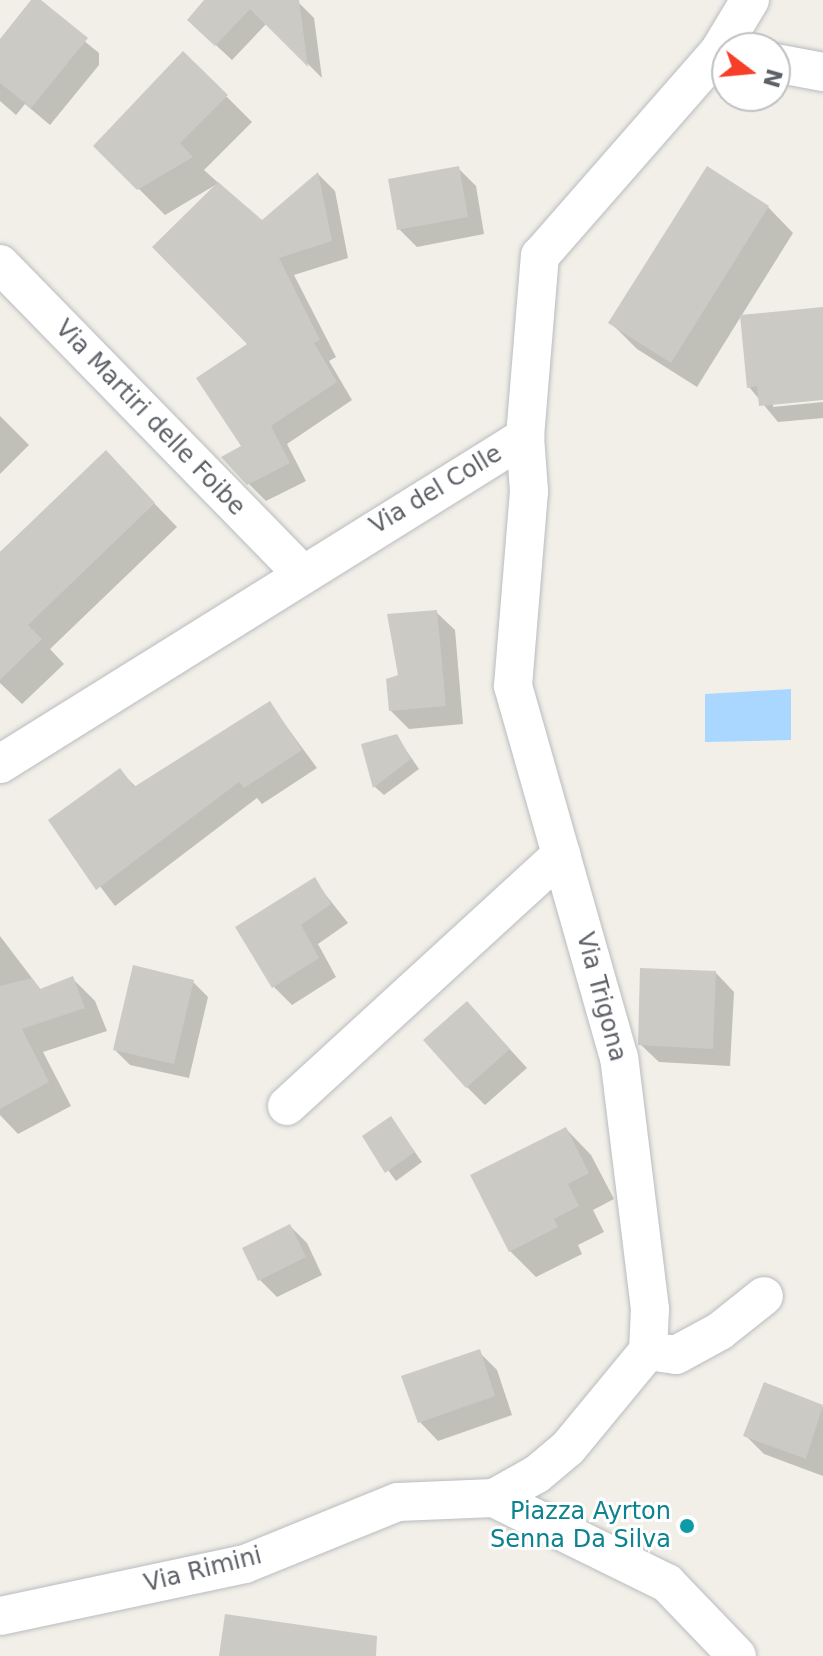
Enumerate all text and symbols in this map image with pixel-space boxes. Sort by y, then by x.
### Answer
north arrow [711,32,791,112]
text: N [758,66,787,90]
street label: Via Martiri delle Foibe [49,314,251,522]
street label: Via del Colle [365,439,507,541]
street label: Via Trigona [570,929,632,1065]
place label: Piazza Ayrton Senna Da Silva [490,1498,671,1554]
marker: Piazza Ayrton Senna Da Silva [678,1517,696,1535]
street label: Via Rimini [141,1541,265,1599]

